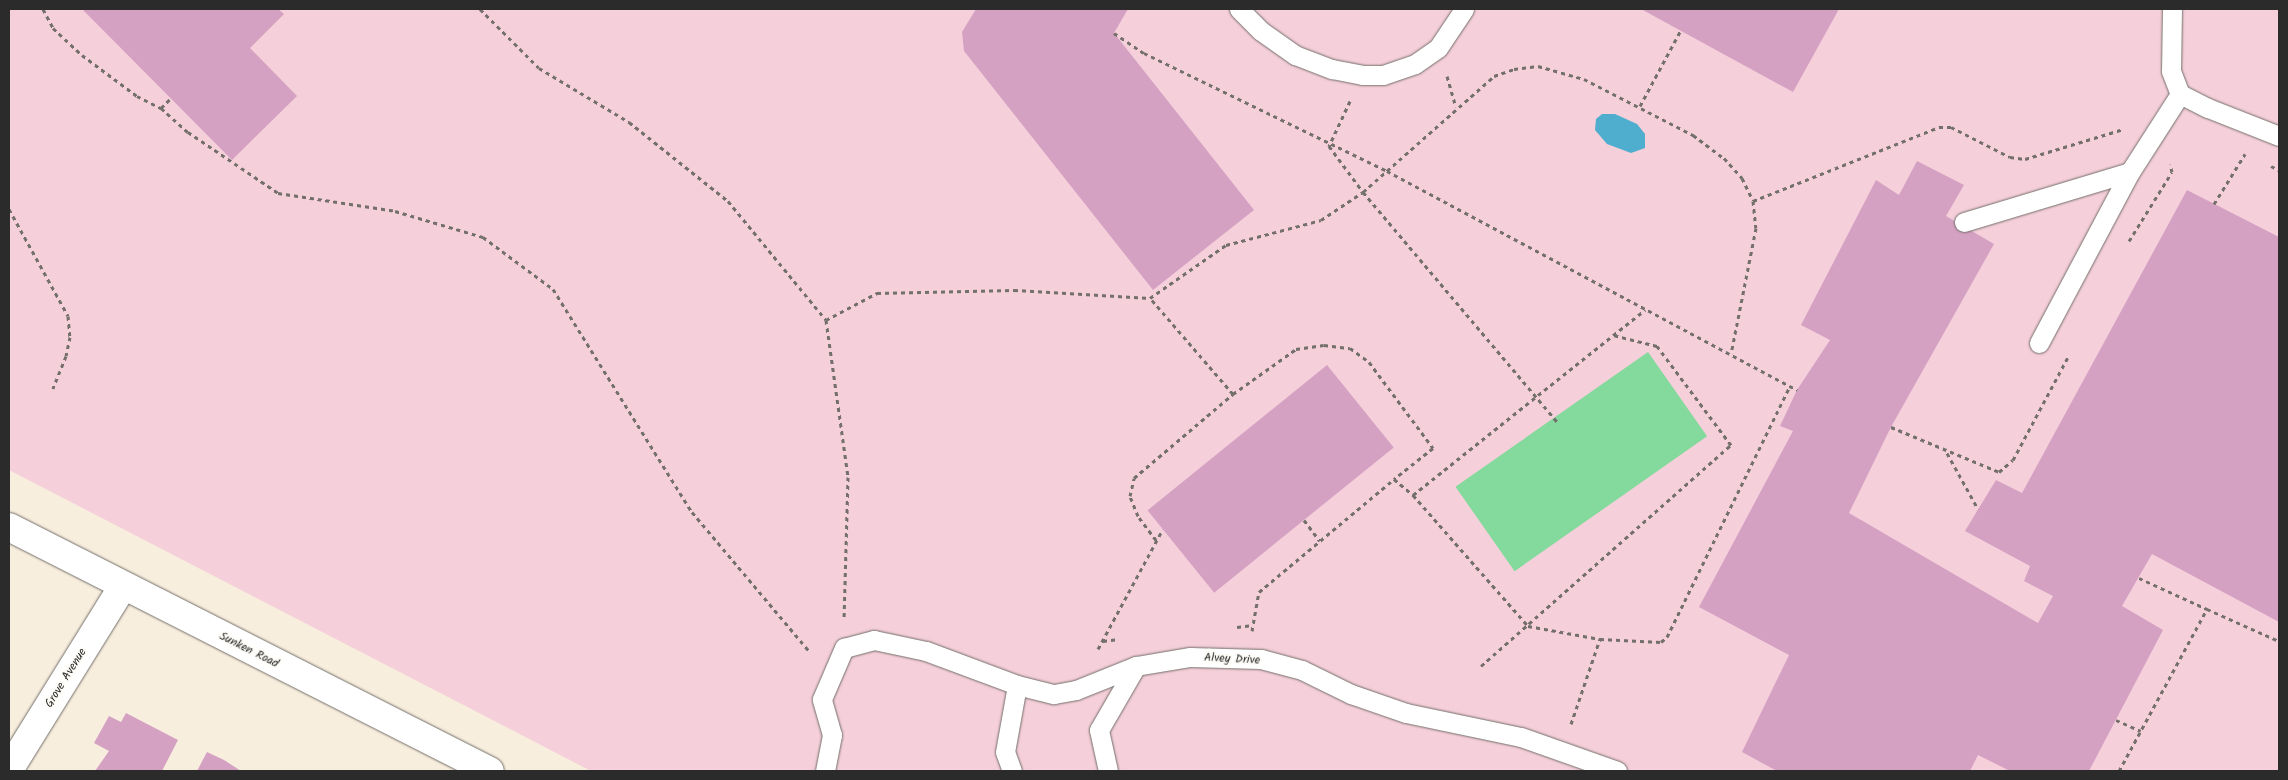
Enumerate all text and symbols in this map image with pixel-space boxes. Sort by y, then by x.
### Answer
street label: Sunken Road [217,629,281,671]
street label: Grove Avenue [42,646,90,710]
street label: Alvey Drive [1204,650,1260,668]

